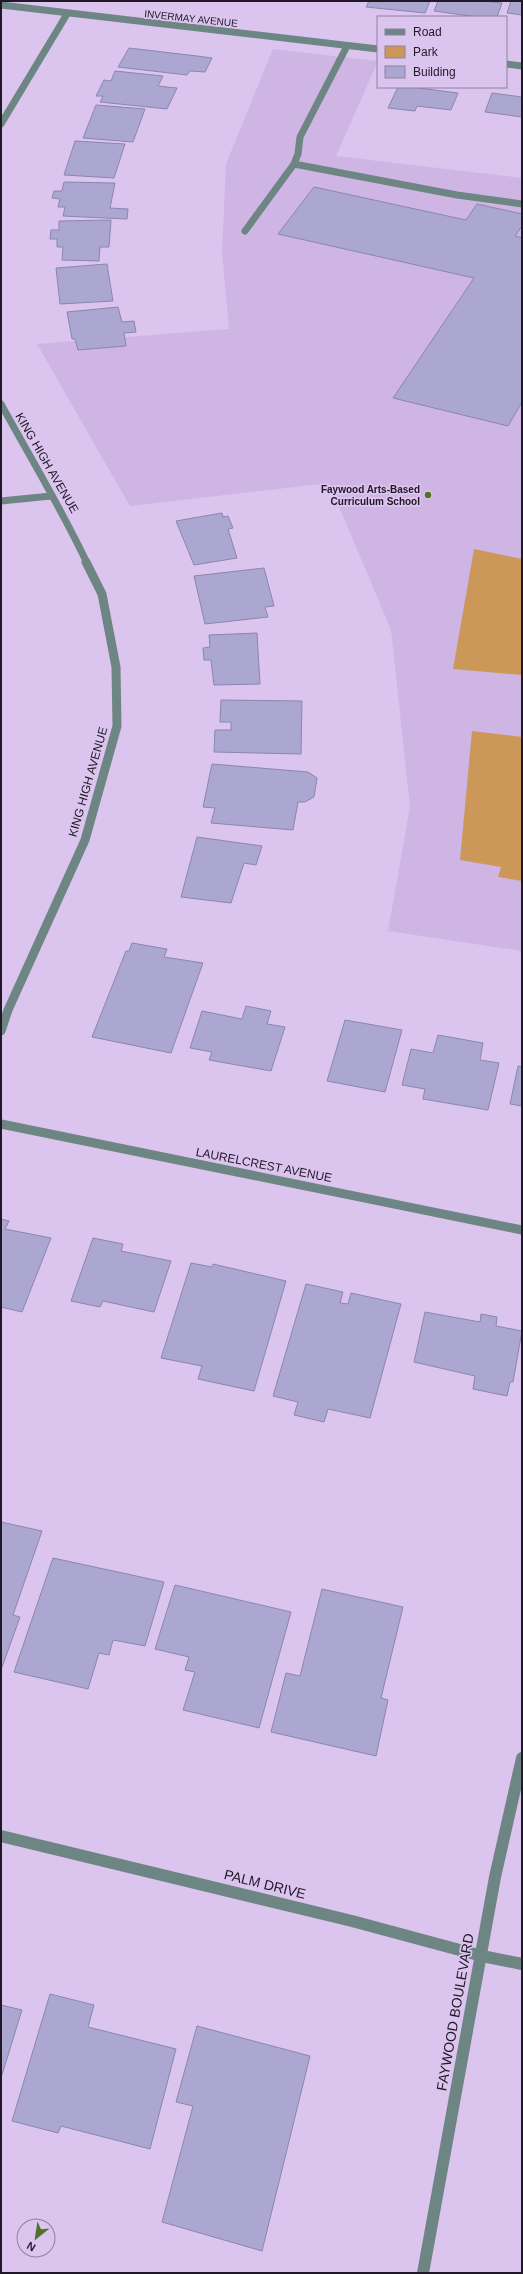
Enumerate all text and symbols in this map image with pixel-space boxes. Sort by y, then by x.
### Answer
street label: INVERMAY AVENUE [144,8,239,29]
legend [377,16,507,88]
text: Road [413,25,442,39]
text: Park [413,45,439,59]
text: Building [413,65,456,79]
street label: KING HIGH AVENUE [12,410,82,516]
place label: Faywood Arts-Based Curriculum School [321,484,420,507]
marker: Faywood Arts-Based Curriculum School [423,490,433,500]
street label: KING HIGH AVENUE [66,725,110,839]
street label: LAURELCREST AVENUE [195,1145,333,1185]
street label: PALM DRIVE [222,1866,308,1902]
street label: FAYWOOD BOULEVARD [433,1932,477,2092]
north arrow [16,2218,56,2258]
text: N [25,2239,37,2254]

